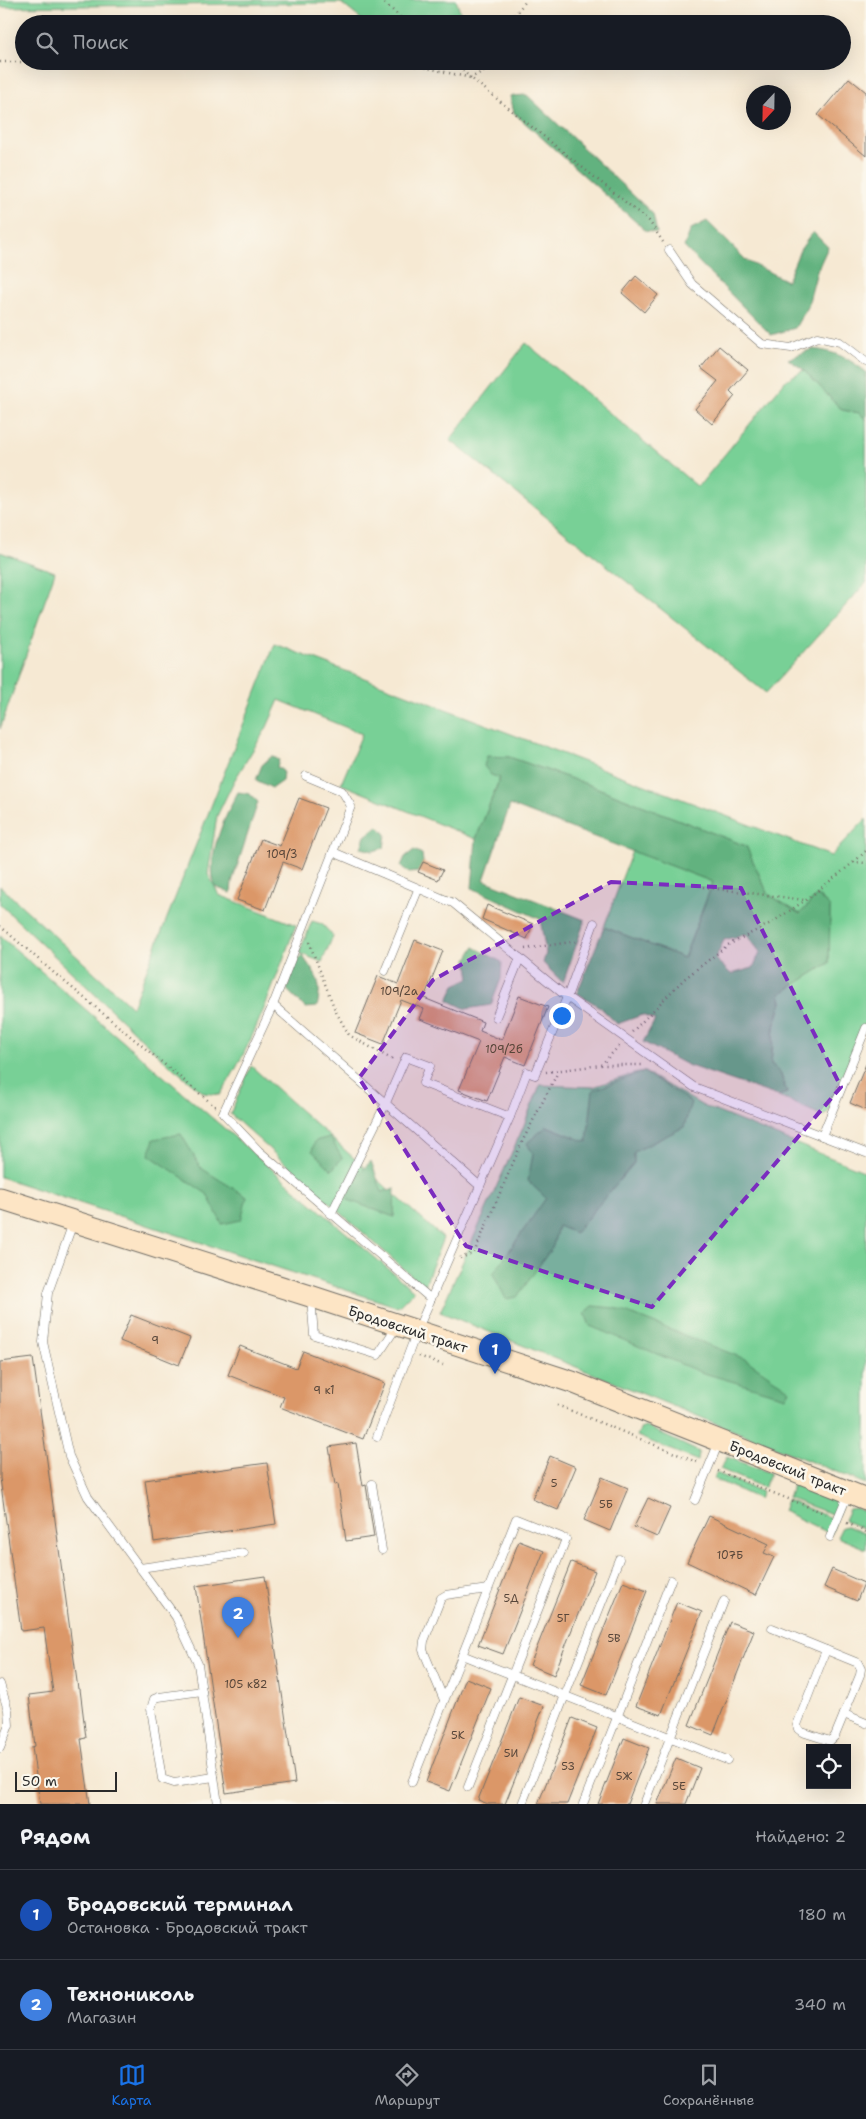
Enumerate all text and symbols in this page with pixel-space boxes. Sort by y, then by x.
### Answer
search box [15,15,851,70]
icon: search [33,29,61,57]
text: Поиск [73,30,128,55]
north arrow [746,85,791,130]
house number: 109/3 [267,847,297,862]
house number: 109/2а [380,984,418,999]
your location [549,1003,575,1029]
house number: 109/2б [485,1042,523,1057]
street label: Бродовский тракт [346,1301,471,1357]
house number: 9 [151,1333,159,1348]
pin: 1 [479,1333,511,1374]
house number: 9 к1 [313,1383,335,1398]
street label: Бродовский тракт [727,1436,850,1500]
house number: 5 [551,1476,558,1491]
house number: 5Б [599,1497,613,1512]
house number: 107Б [717,1548,743,1563]
house number: 5Д [503,1591,519,1606]
pin: 2 [222,1597,254,1638]
house number: 5Г [557,1611,569,1626]
house number: 5В [607,1631,621,1646]
house number: 105 к82 [225,1677,267,1692]
house number: 5К [451,1728,465,1743]
map controls [806,1744,851,1789]
button: locate [806,1744,851,1789]
house number: 5И [504,1746,518,1761]
house number: 5З [561,1759,575,1774]
scale bar [15,1769,118,1792]
house number: 5Ж [616,1769,633,1784]
text: 50 m [22,1772,57,1790]
house number: 5Е [672,1779,686,1794]
text: Рядом [20,1823,90,1851]
text: Найдено: 2 [755,1826,846,1847]
text: Бродовский терминал [67,1892,293,1917]
text: 1 [32,1904,40,1925]
text: 180 m [798,1904,846,1925]
text: Остановка · Бродовский тракт [67,1917,308,1938]
text: Технониколь [67,1982,194,2007]
text: 2 [30,1994,42,2015]
text: 340 m [794,1994,846,2015]
text: Магазин [67,2007,136,2028]
tab: Карта [112,2061,152,2109]
tab: Маршрут [375,2061,440,2109]
tab: Сохранённые [663,2061,754,2109]

